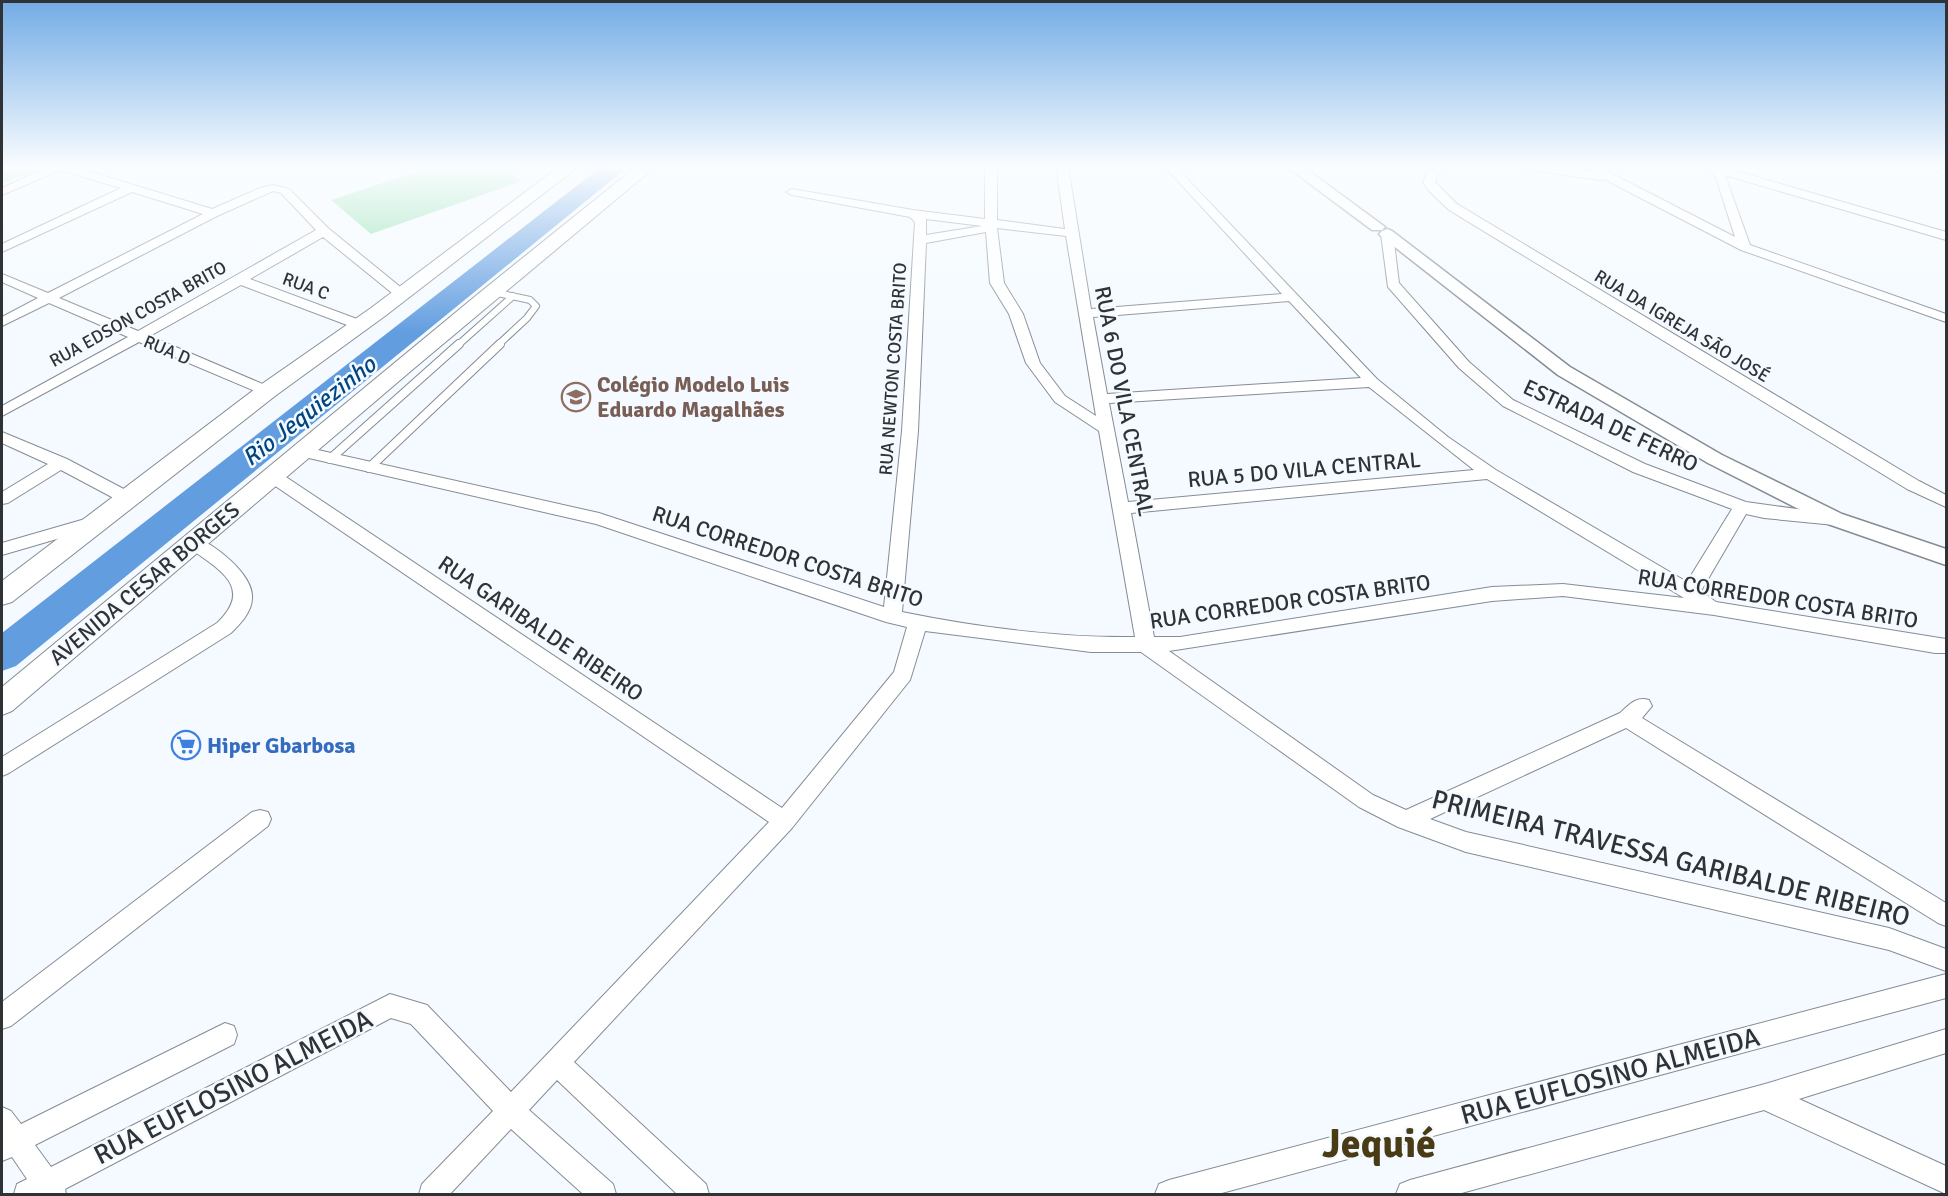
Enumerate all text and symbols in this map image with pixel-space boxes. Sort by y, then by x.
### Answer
street label: RUA EDSON COSTA BRITO [46,256,230,372]
street label: RUA NEWTON COSTA BRITO [875,262,911,476]
street label: RUA DA IGREJA SÃO JOSÉ [1590,265,1774,387]
street label: RUA C [280,267,332,305]
street label: RUA 6 DO VILA CENTRAL [1089,284,1160,518]
street label: RUA D [140,330,194,370]
water label: Rio Jequiezinho [236,349,383,473]
place label: Colégio Modelo Luis Eduardo Magalhães [597,371,789,423]
street label: ESTRADA DE FERRO [1519,373,1703,478]
school or university icon: Colégio Modelo Luis Eduardo Magalhães [560,381,592,413]
street label: RUA 5 DO VILA CENTRAL [1186,446,1422,493]
street label: AVENIDA CESAR BORGES [44,496,245,671]
street label: RUA CORREDOR COSTA BRITO [649,500,927,613]
street label: RUA GARIBALDE RIBEIRO [433,550,648,707]
street label: RUA CORREDOR COSTA BRITO [1636,563,1920,634]
street label: RUA CORREDOR COSTA BRITO [1148,568,1432,635]
supermarket icon: Hiper Gbarbosa [170,729,202,761]
place label: Hiper Gbarbosa [207,732,355,759]
street label: PRIMEIRA TRAVESSA GARIBALDE RIBEIRO [1428,783,1913,934]
street label: RUA EUFLOSINO ALMEIDA [88,1003,378,1172]
street label: RUA EUFLOSINO ALMEIDA [1457,1021,1763,1132]
district label: Jequié [1322,1119,1436,1169]

